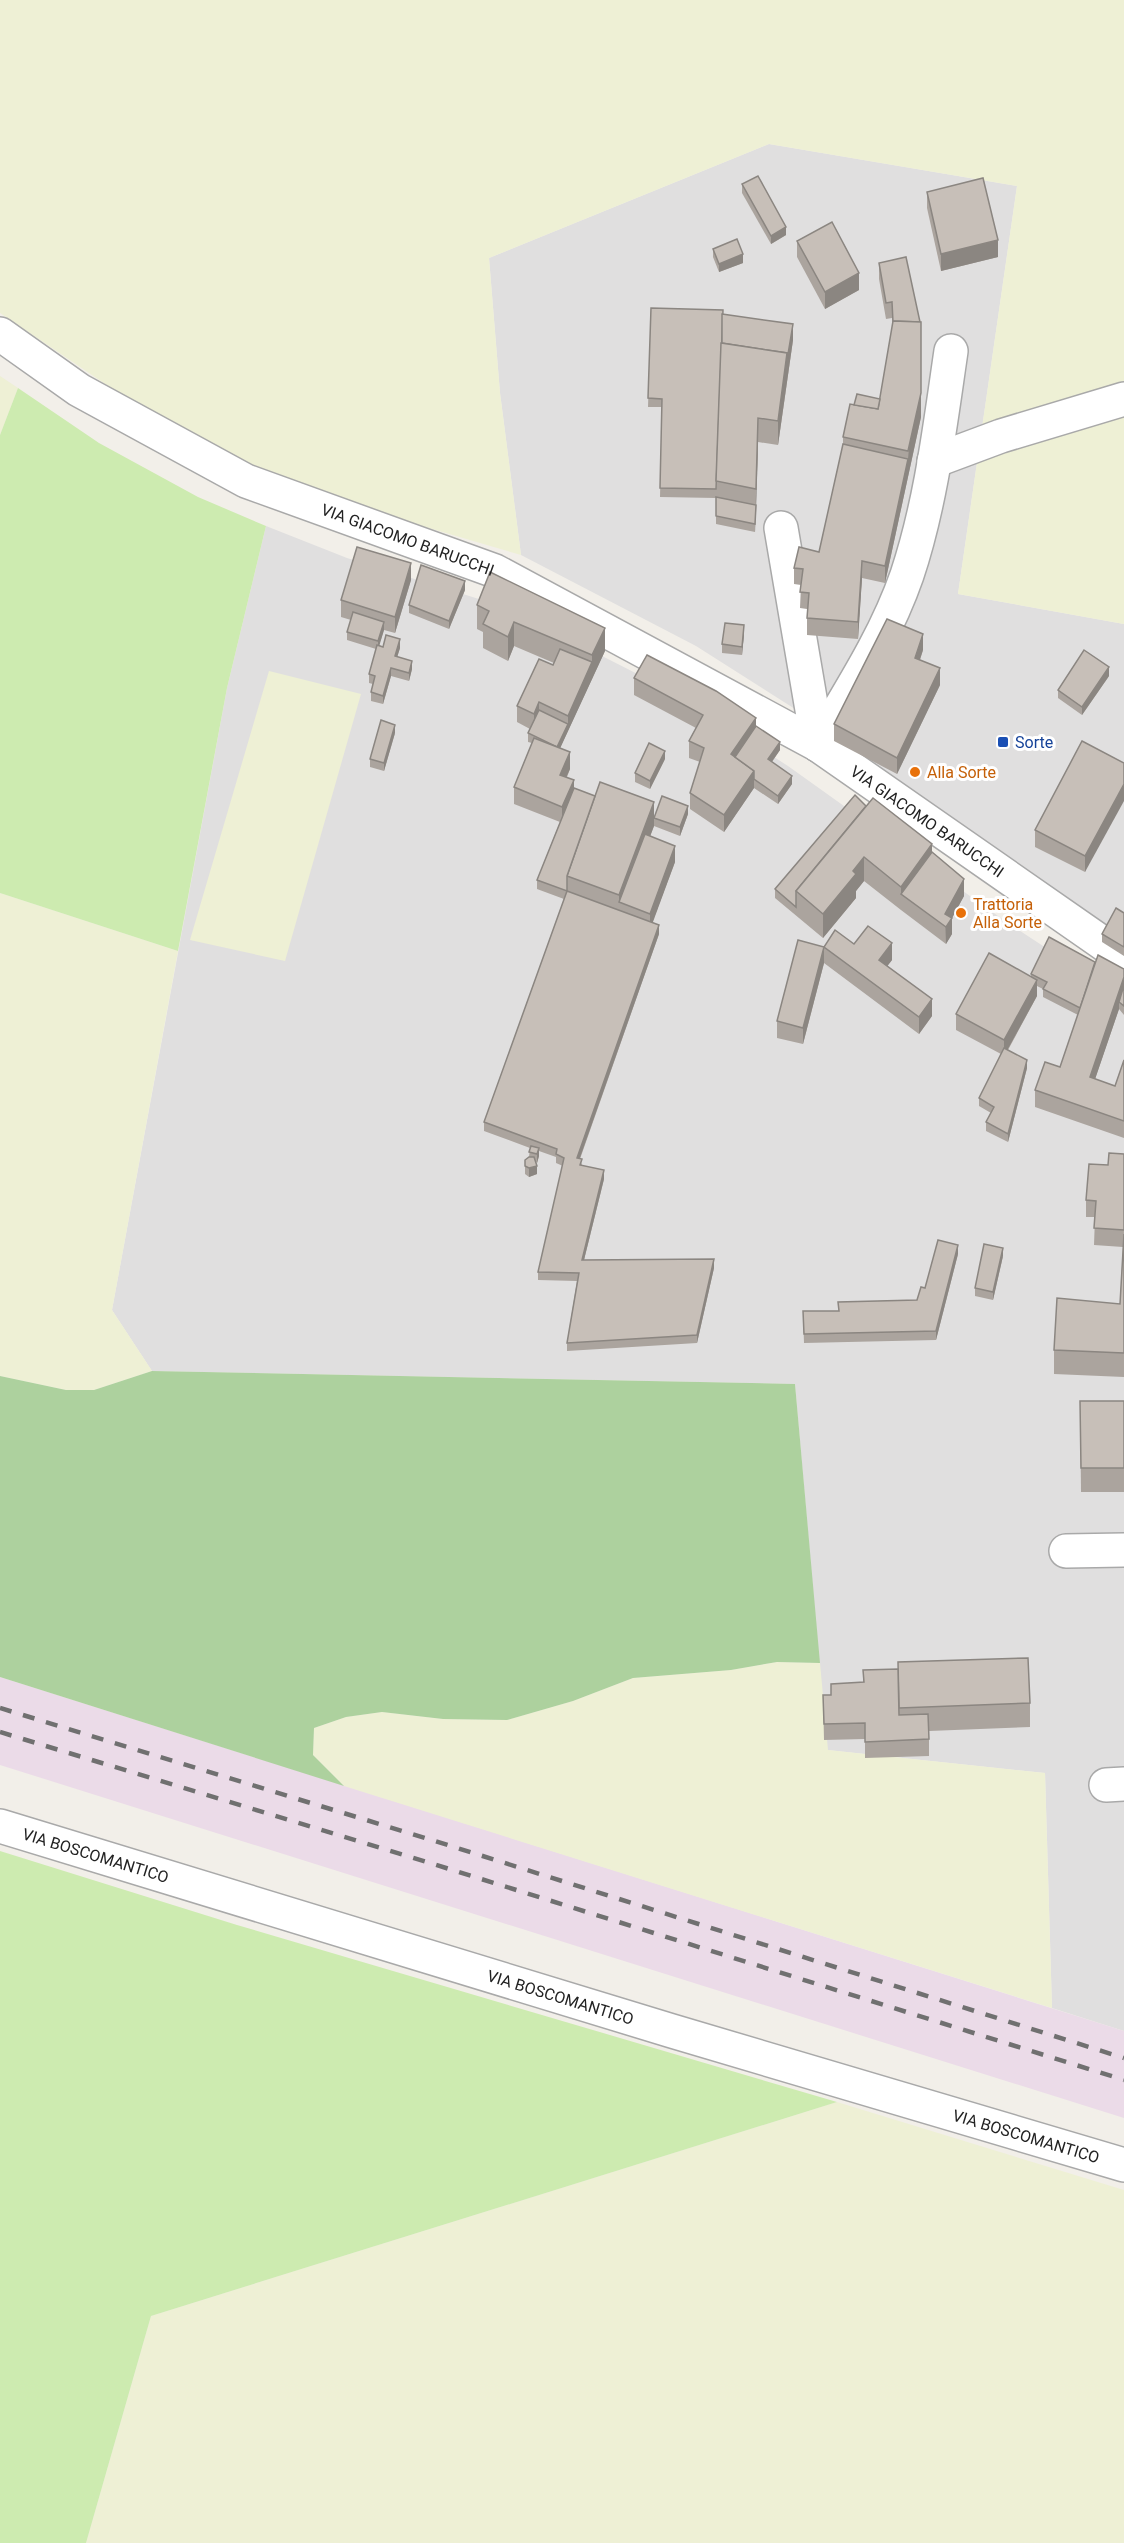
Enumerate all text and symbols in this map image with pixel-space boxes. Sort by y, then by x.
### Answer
street label: VIA GIACOMO BARUCCHI [319,500,497,579]
place label: Sorte [1015,733,1053,752]
marker: Sorte [996,735,1010,749]
street label: VIA GIACOMO BARUCCHI [847,761,1008,881]
place label: Alla Sorte [927,763,996,782]
marker: Alla Sorte [908,765,922,779]
place label: Trattoria Alla Sorte [973,895,1042,932]
marker: Trattoria Alla Sorte [954,906,968,920]
street label: VIA BOSCOMANTICO [20,1824,171,1886]
street label: VIA BOSCOMANTICO [485,1966,636,2028]
street label: VIA BOSCOMANTICO [951,2105,1102,2167]

